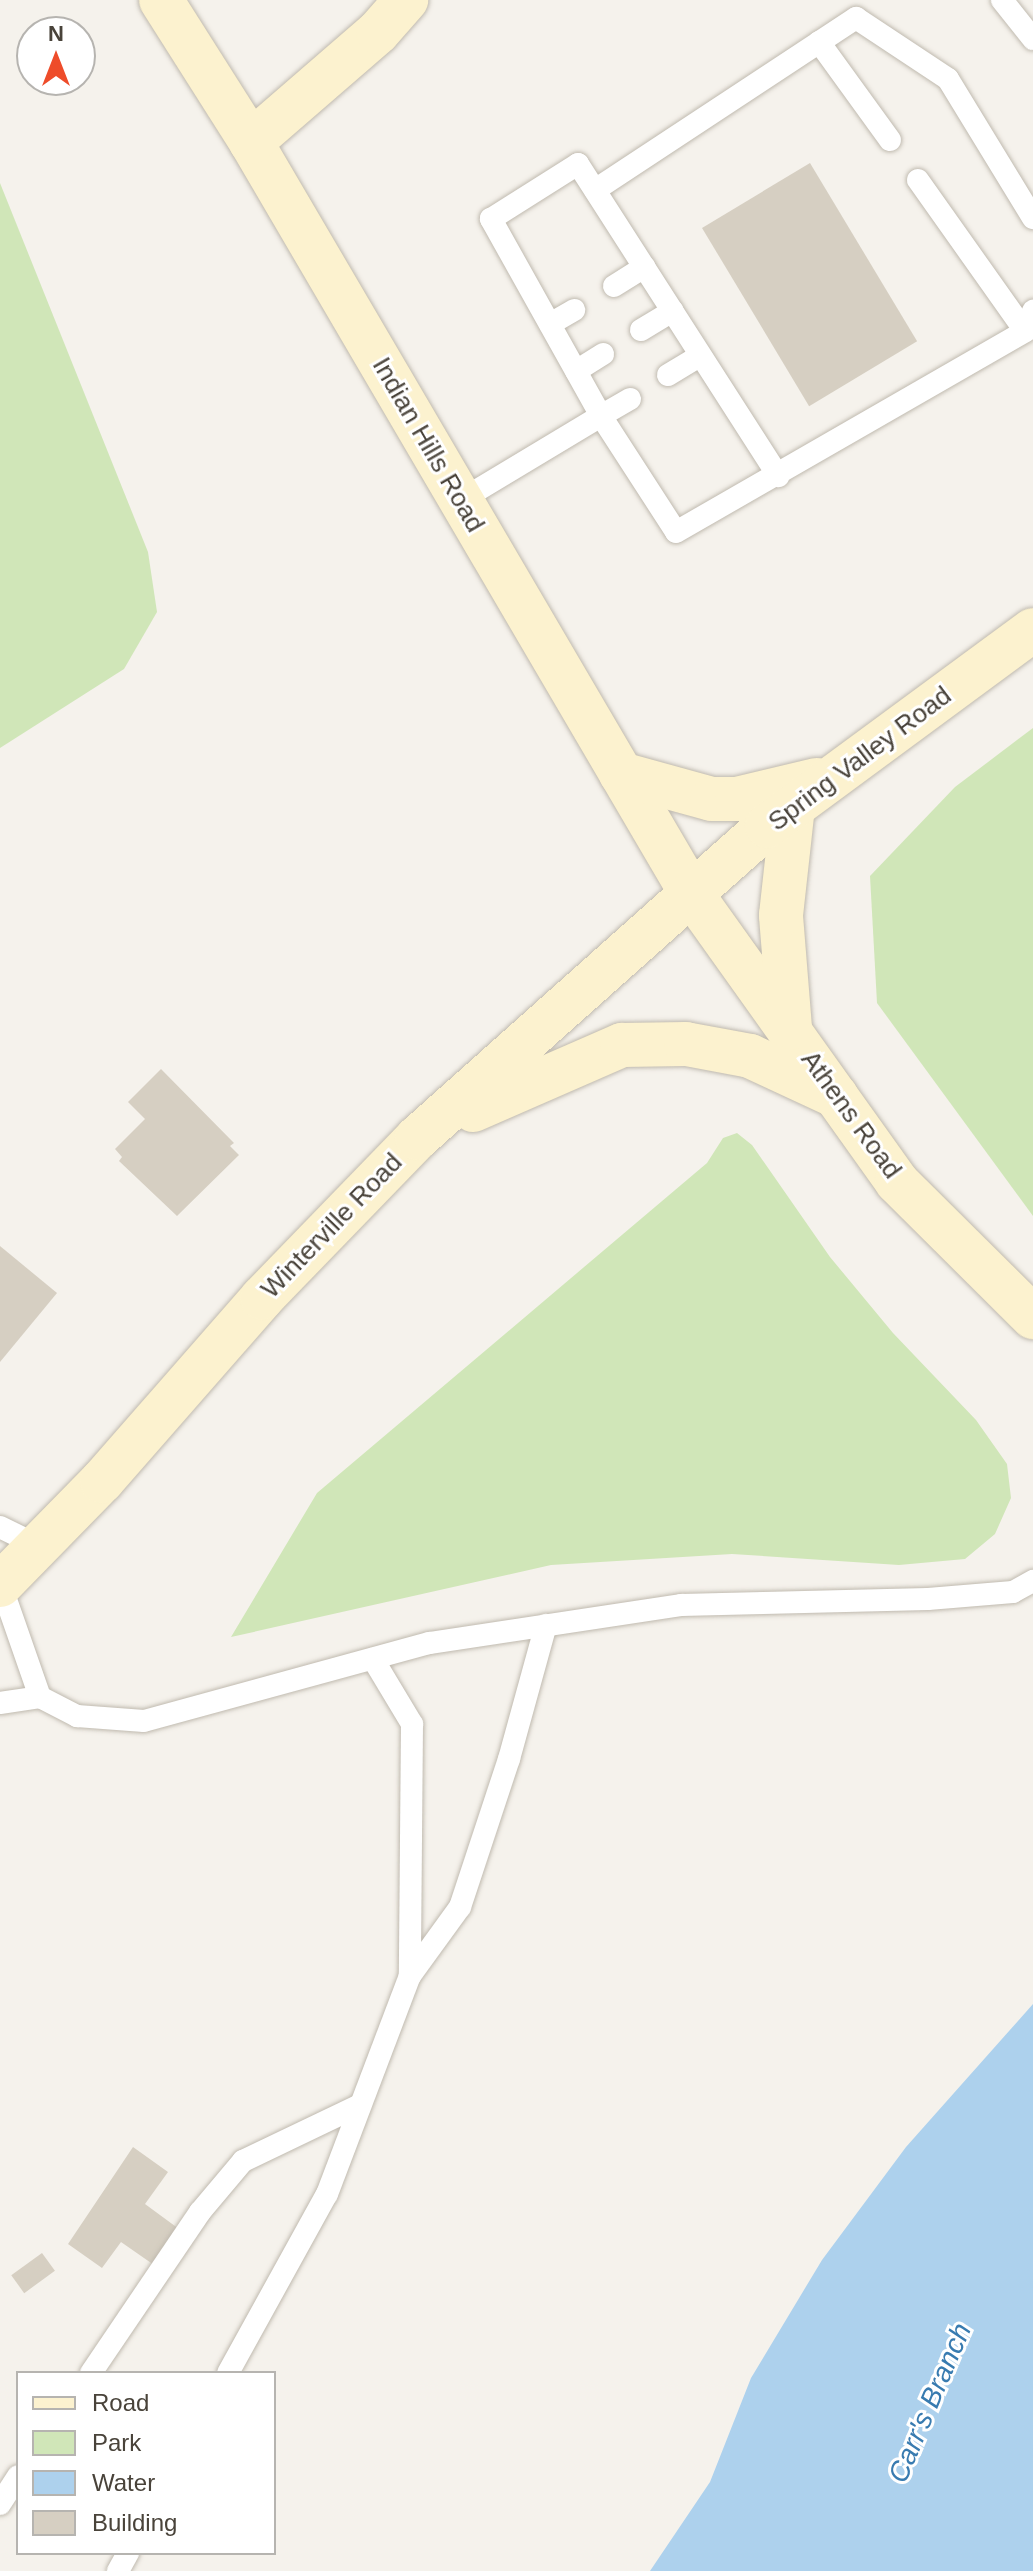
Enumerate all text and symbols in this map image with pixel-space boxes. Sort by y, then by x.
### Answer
north arrow [16,16,96,96]
text: N [48,21,64,46]
street label: Indian Hills Road [365,352,491,538]
street label: Spring Valley Road [763,680,957,838]
street label: Athens Road [794,1045,908,1185]
street label: Winterville Road [255,1147,409,1305]
water label: Carr's Branch [881,2318,979,2488]
legend [16,2371,276,2555]
text: Road [92,2389,149,2416]
text: Park [92,2429,141,2456]
text: Water [92,2469,155,2496]
text: Building [92,2509,177,2536]

